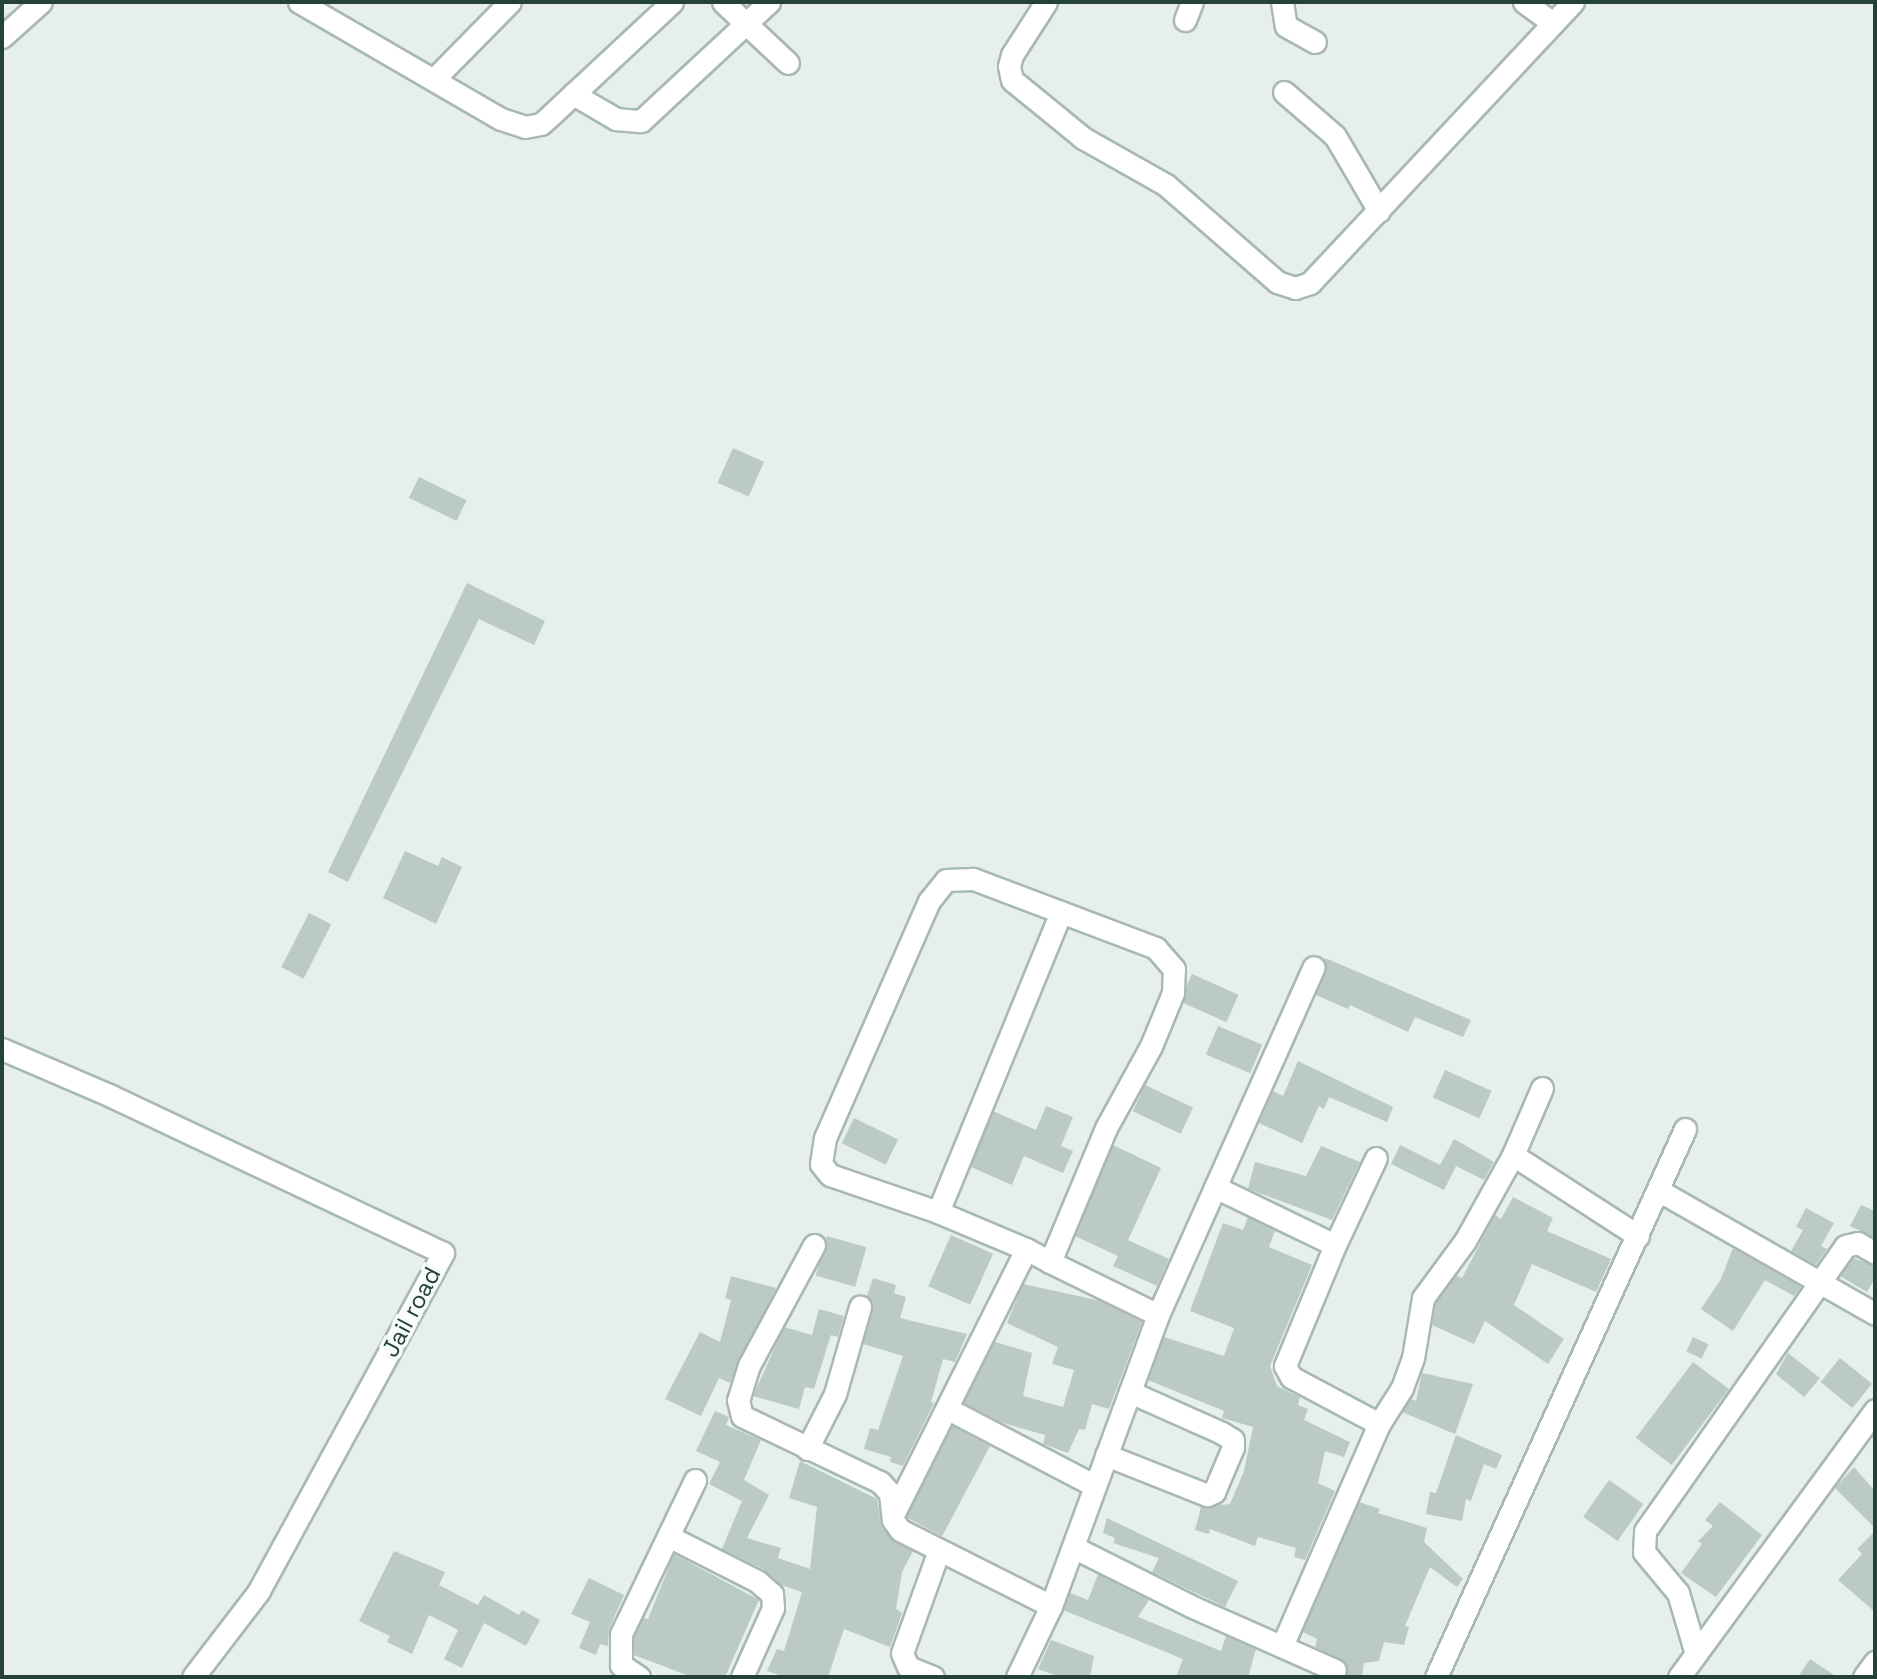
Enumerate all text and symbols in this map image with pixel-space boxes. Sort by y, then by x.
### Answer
street label: Jail road [375,1262,447,1362]

